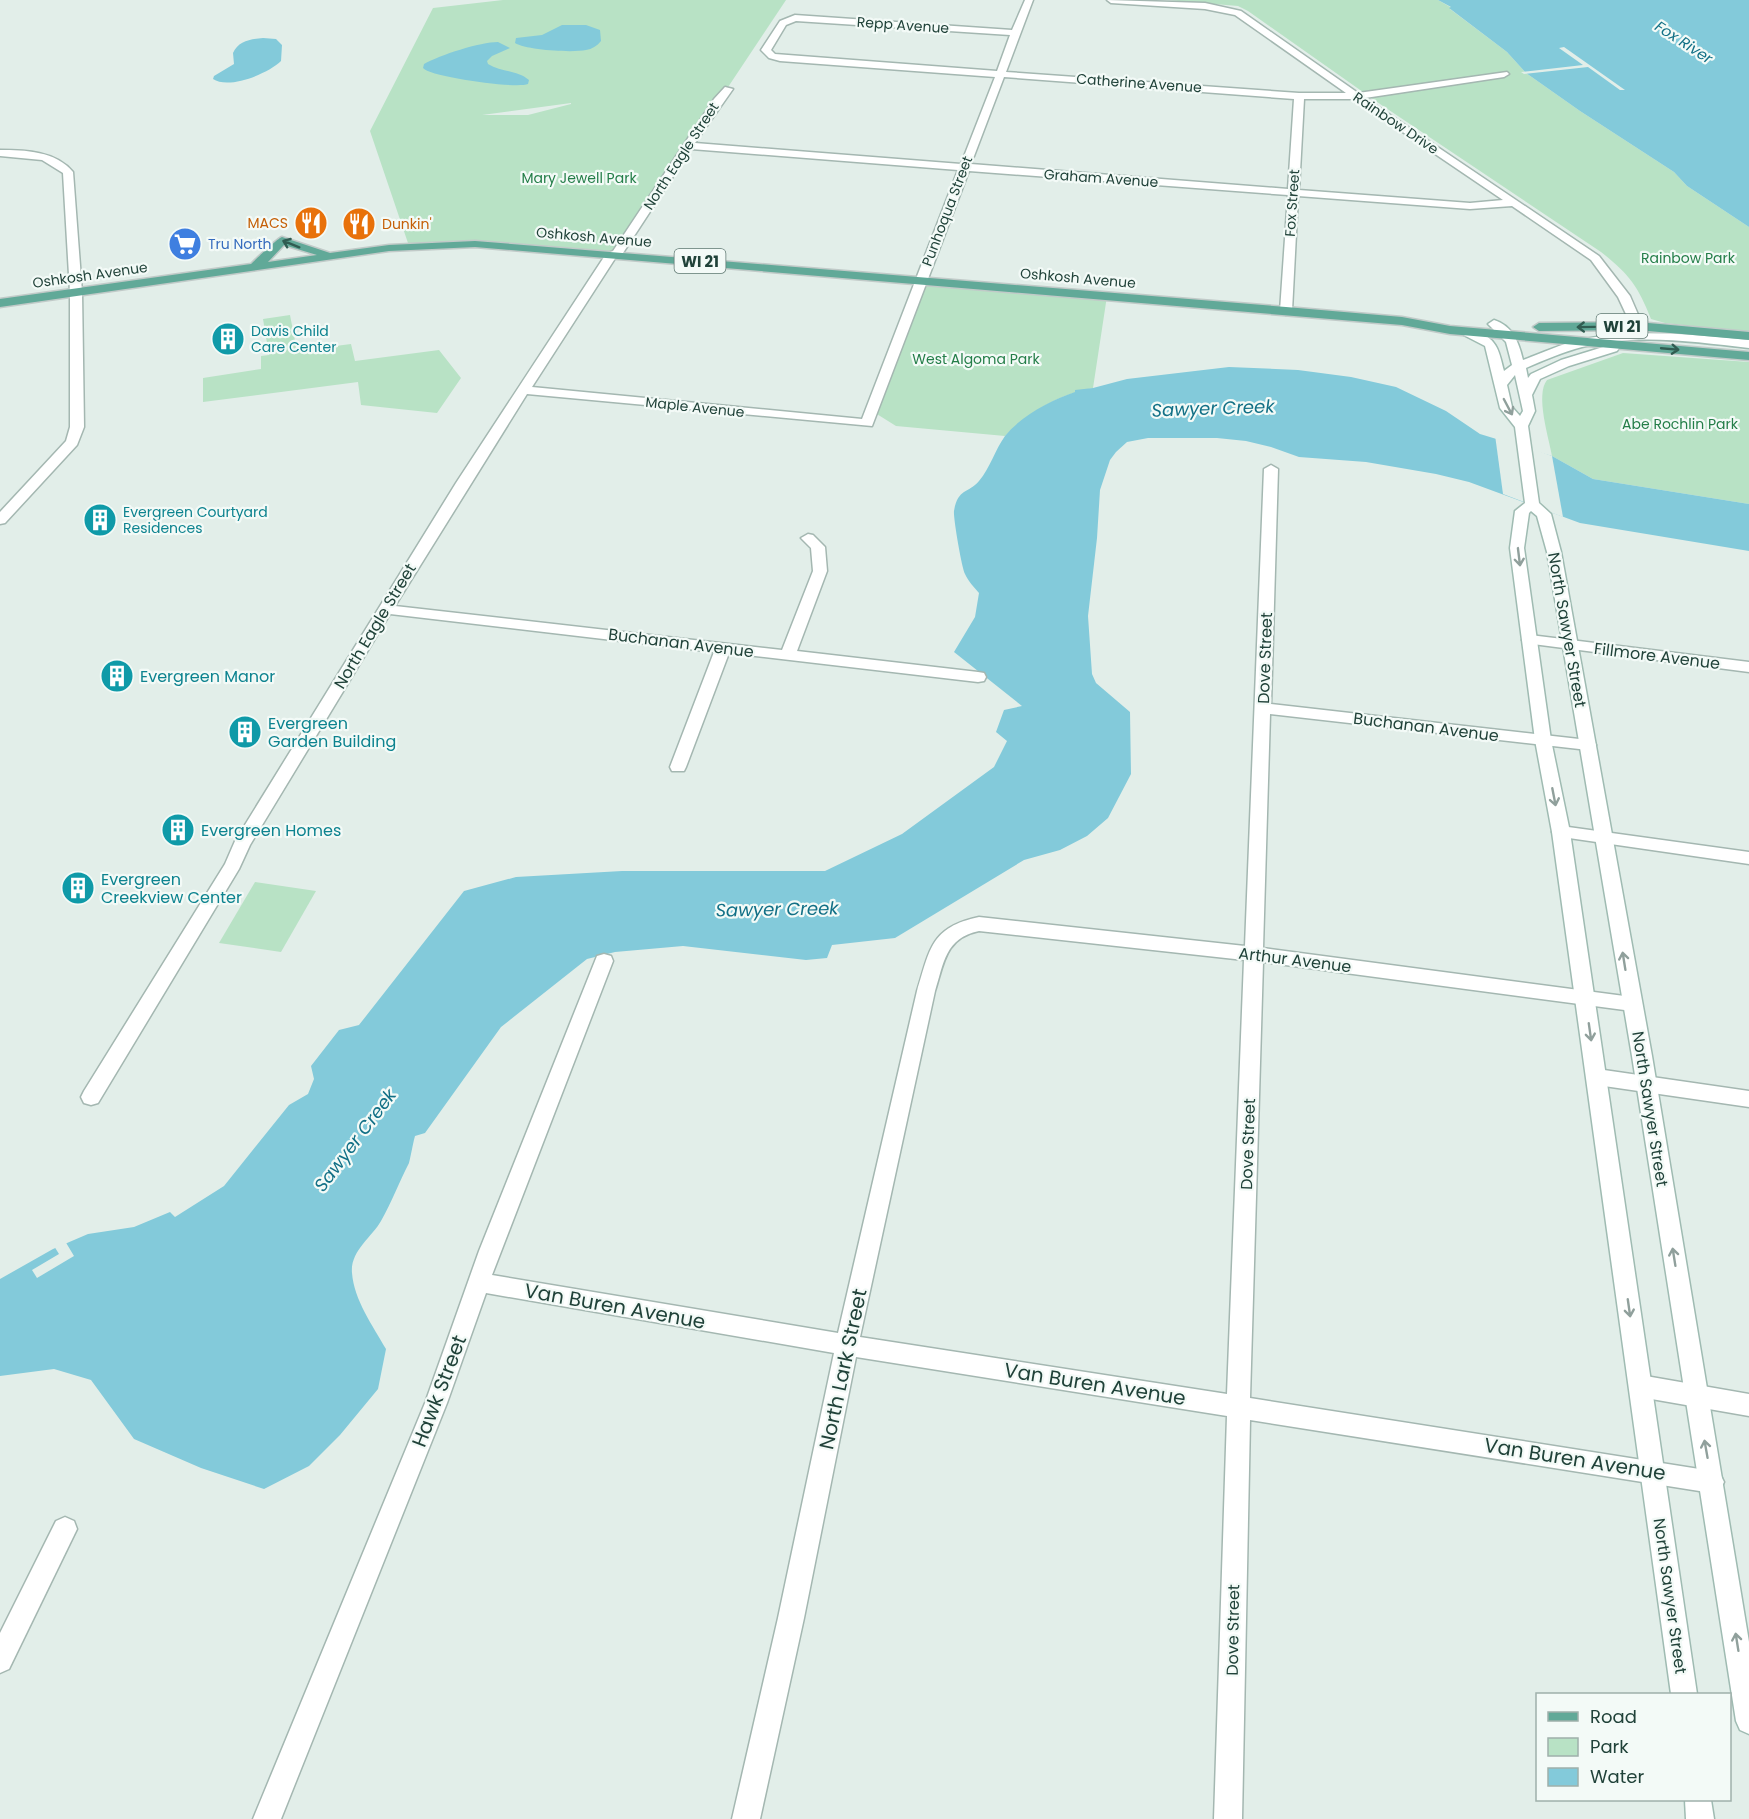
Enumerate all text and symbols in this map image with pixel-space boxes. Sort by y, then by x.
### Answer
street label: Repp Avenue [856,12,950,38]
water label: Fox River [1651,16,1717,69]
street label: Catherine Avenue [1076,69,1203,97]
street label: Rainbow Drive [1349,87,1443,159]
street label: North Eagle Street [639,98,723,214]
street label: Punhoqua Street [917,153,977,269]
street label: Graham Avenue [1043,164,1159,192]
park label: Mary Jewell Park [521,168,637,188]
street label: Fox Street [1280,169,1304,237]
restaurant icon: MACS [293,205,329,241]
restaurant icon: Dunkin' [341,206,377,242]
place label: MACS [247,213,288,233]
place label: Dunkin' [382,214,432,234]
street label: Oshkosh Avenue [535,222,653,252]
supermarket icon: Tru North [167,226,203,262]
place label: Tru North [208,234,272,254]
one-way arrow [283,238,301,249]
park label: Rainbow Park [1641,248,1736,268]
road number: WI 21 [674,249,726,273]
street label: Oshkosh Avenue [31,257,149,293]
street label: Oshkosh Avenue [1019,263,1137,293]
road number: WI 21 [1596,314,1648,338]
building icon: Davis Child Care Center [210,321,246,357]
place label: Davis Child Care Center [251,321,336,357]
one-way arrow [1576,321,1596,333]
one-way arrow [1659,344,1679,355]
park label: West Algoma Park [912,349,1040,369]
street label: Maple Avenue [645,392,746,422]
water label: Sawyer Creek [1151,393,1276,423]
one-way arrow [1502,398,1514,415]
park label: Abe Rochlin Park [1622,414,1739,434]
building icon: Evergreen Courtyard Residences [82,502,118,538]
place label: Evergreen Courtyard Residences [123,502,268,538]
one-way arrow [1513,547,1524,567]
street label: North Sawyer Street [1542,551,1592,710]
street label: North Eagle Street [328,559,422,693]
street label: Dove Street [1252,612,1278,704]
street label: Buchanan Avenue [607,623,755,663]
street label: Fillmore Avenue [1593,637,1721,675]
building icon: Evergreen Manor [99,658,135,694]
place label: Evergreen Manor [140,665,275,688]
street label: Buchanan Avenue [1352,707,1500,747]
place label: Evergreen Garden Building [268,712,396,753]
building icon: Evergreen Garden Building [227,714,263,750]
one-way arrow [1549,787,1560,807]
building icon: Evergreen Homes [160,812,196,848]
place label: Evergreen Homes [201,819,341,842]
place label: Evergreen Creekview Center [101,868,242,909]
building icon: Evergreen Creekview Center [60,870,96,906]
water label: Sawyer Creek [715,895,839,923]
street label: Arthur Avenue [1237,942,1353,978]
one-way arrow [1619,952,1630,972]
one-way arrow [1585,1021,1596,1041]
street label: North Sawyer Street [1626,1030,1674,1189]
water label: Sawyer Creek [308,1083,402,1197]
street label: Dove Street [1235,1098,1261,1190]
one-way arrow [1668,1248,1679,1268]
street label: Van Buren Avenue [522,1276,708,1336]
street label: North Lark Street [812,1286,874,1452]
one-way arrow [1624,1297,1635,1317]
street label: Hawk Street [405,1331,473,1451]
street label: Van Buren Avenue [1002,1356,1188,1412]
street label: Van Buren Avenue [1482,1431,1668,1487]
one-way arrow [1700,1440,1711,1460]
street label: North Sawyer Street [1648,1517,1692,1676]
street label: Dove Street [1221,1584,1245,1676]
one-way arrow [1731,1633,1742,1652]
legend [1536,1693,1731,1801]
text: Road [1590,1704,1637,1729]
text: Park [1590,1734,1629,1759]
text: Water [1590,1764,1644,1789]

